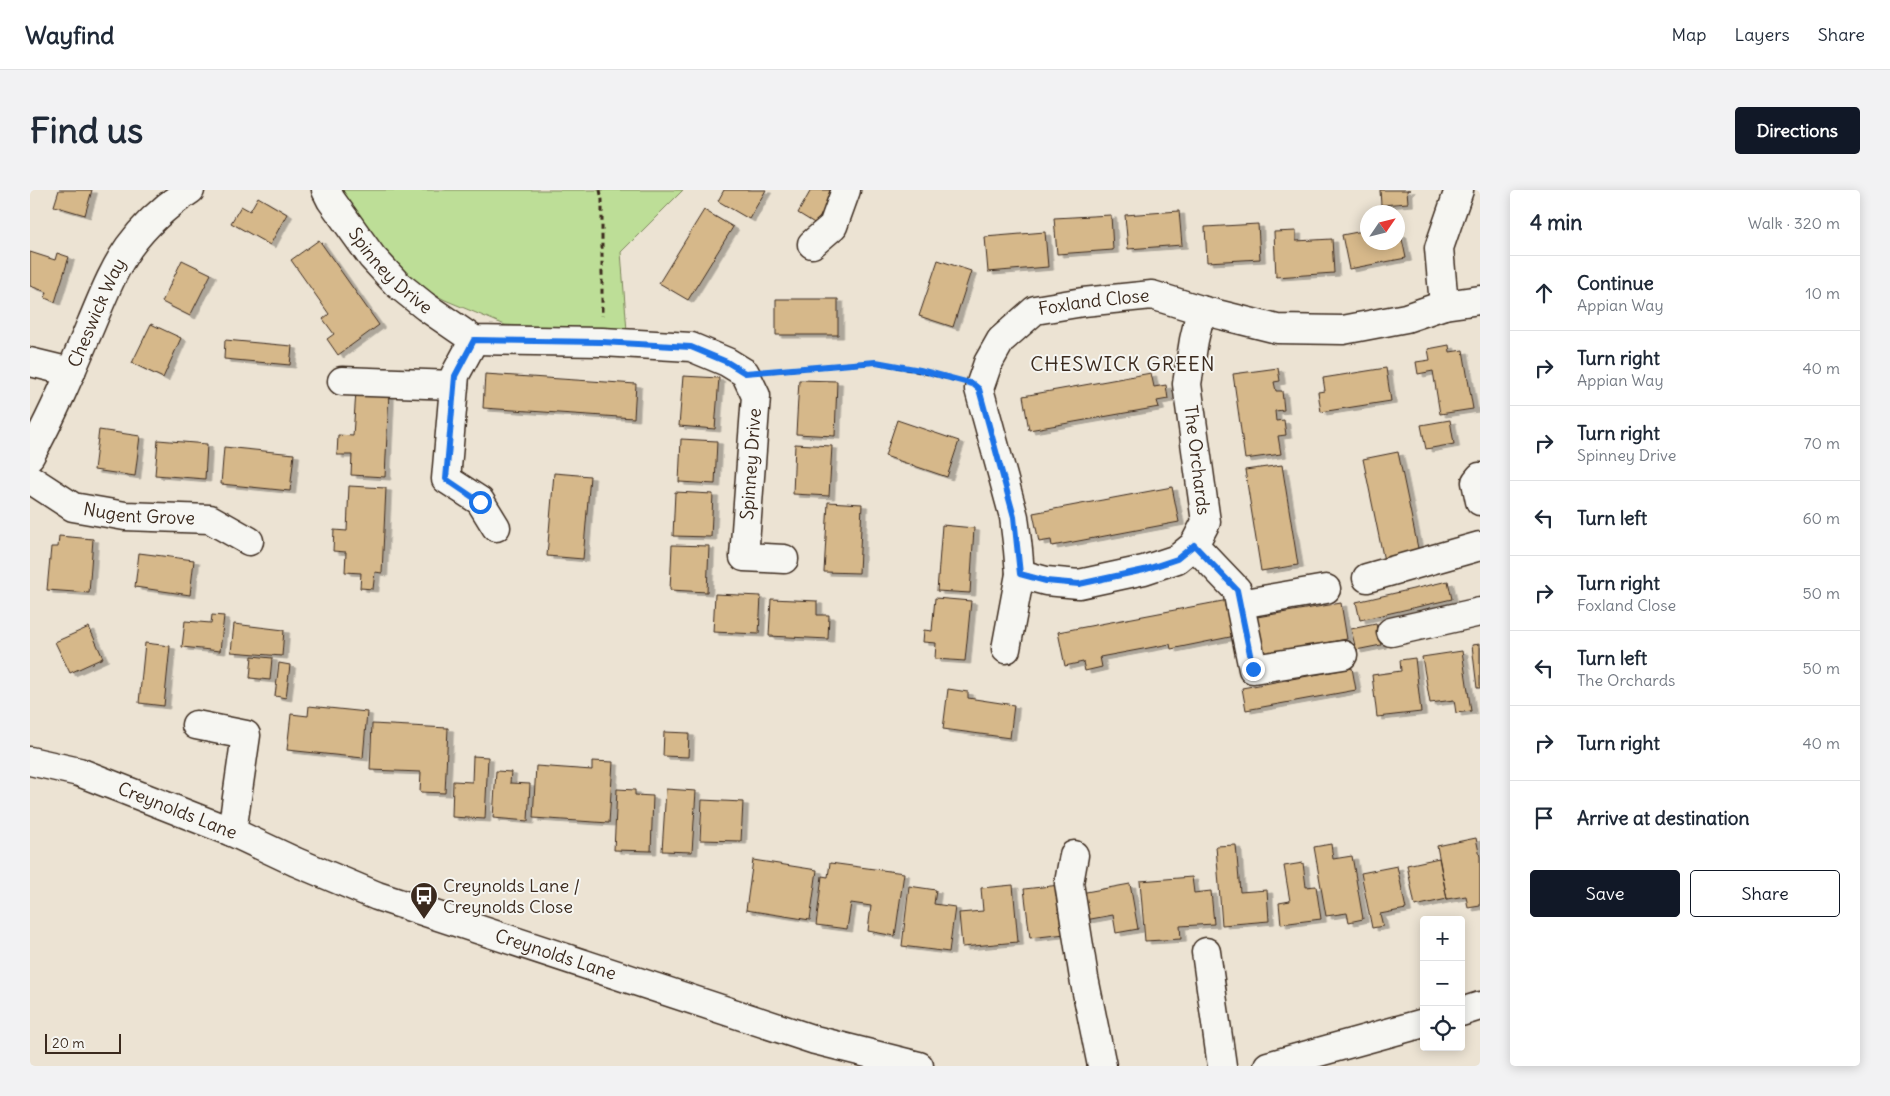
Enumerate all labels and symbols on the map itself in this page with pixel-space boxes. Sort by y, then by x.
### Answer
north arrow [1360,205,1405,250]
street label: Spinney Drive [344,223,437,319]
street label: Cheswick Way [62,254,131,371]
street label: Foxland Close [1037,283,1150,320]
district label: CHESWICK GREEN [1030,351,1216,376]
street label: The Orchards [1179,404,1216,516]
street label: Spinney Drive [735,407,766,521]
route start [469,491,492,514]
street label: Nugent Grove [82,497,195,529]
route end [1242,658,1265,681]
street label: Creynolds Lane [115,776,241,844]
place label: Creynolds Lane / Creynolds Close [443,874,580,918]
bus stop icon: Creynolds Lane / Creynolds Close [409,881,439,920]
street label: Creynolds Lane [492,924,619,985]
scale bar [45,1031,121,1054]

